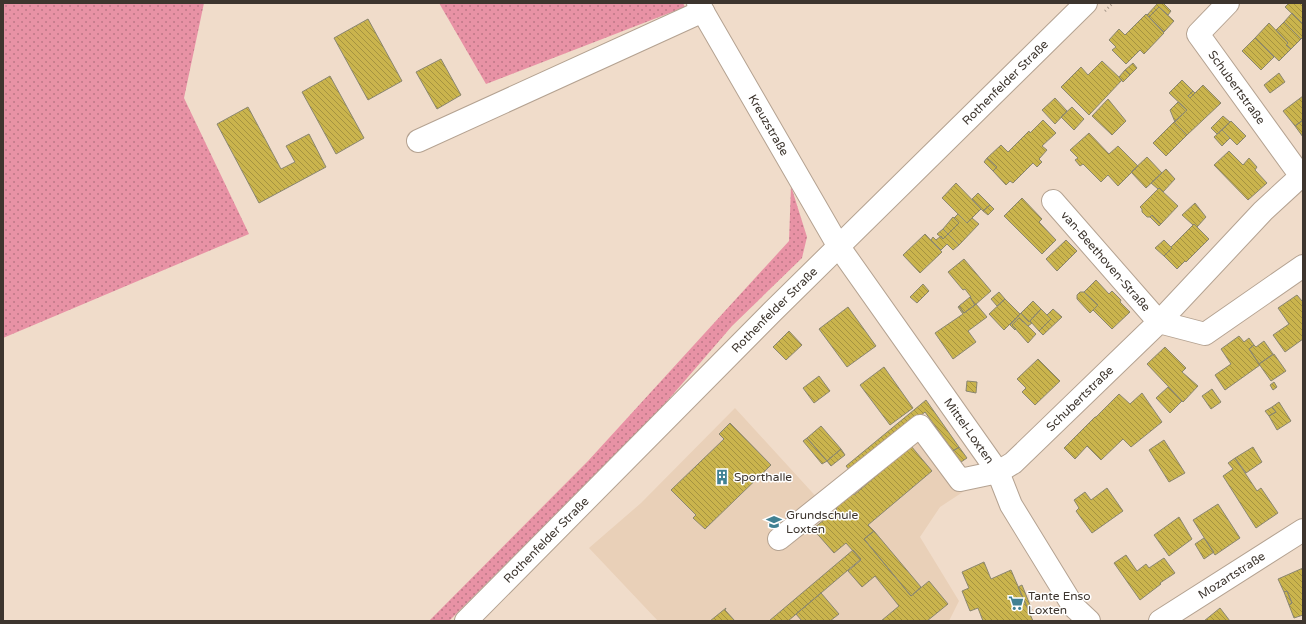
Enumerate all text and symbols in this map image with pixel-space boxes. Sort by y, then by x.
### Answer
street label: Rothenfelder Straße [959,37,1051,128]
street label: Schubertstraße [1205,48,1268,127]
street label: Kreuzstraße [745,92,792,158]
street label: van-Beethoven-Straße [1058,208,1153,314]
street label: Rothenfelder Straße [729,264,820,356]
street label: Schubertstraße [1043,363,1116,434]
street label: Mittel-Loxten [941,396,997,466]
building icon: Sporthalle [713,468,731,486]
place label: Sporthalle [734,470,792,484]
street label: Rothenfelder Straße [501,494,592,586]
place label: Grundschule Loxten [786,508,859,536]
school or university icon: Grundschule Loxten [765,513,783,531]
street label: Mozartstraße [1196,549,1268,602]
place label: Tante Enso Loxten [1028,589,1091,617]
supermarket icon: Tante Enso Loxten [1007,594,1025,612]

